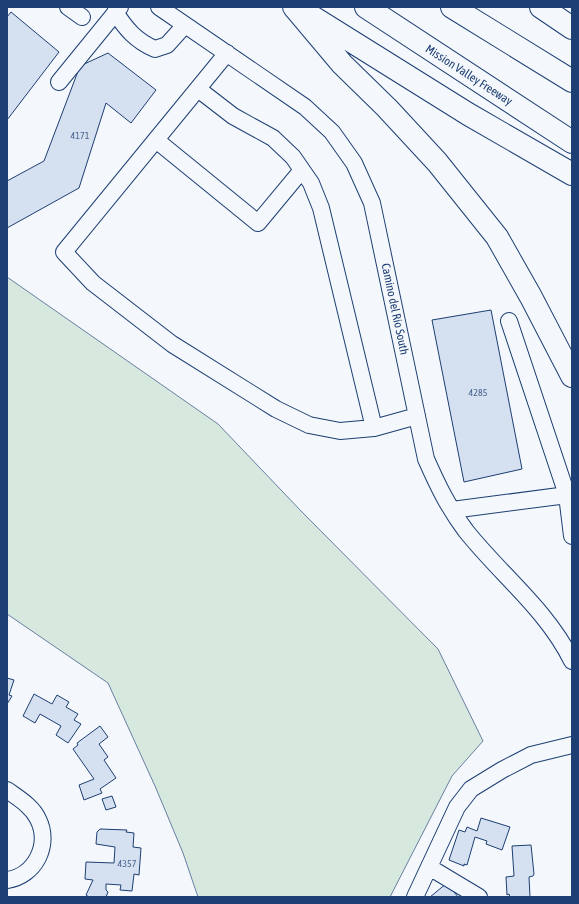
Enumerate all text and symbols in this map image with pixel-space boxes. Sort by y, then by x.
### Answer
street label: Mission Valley Freeway [423,42,515,108]
house number: 4171 [71,130,90,141]
street label: Camino del Rio South [378,262,412,356]
house number: 4285 [469,387,488,398]
house number: 4357 [118,858,137,869]

